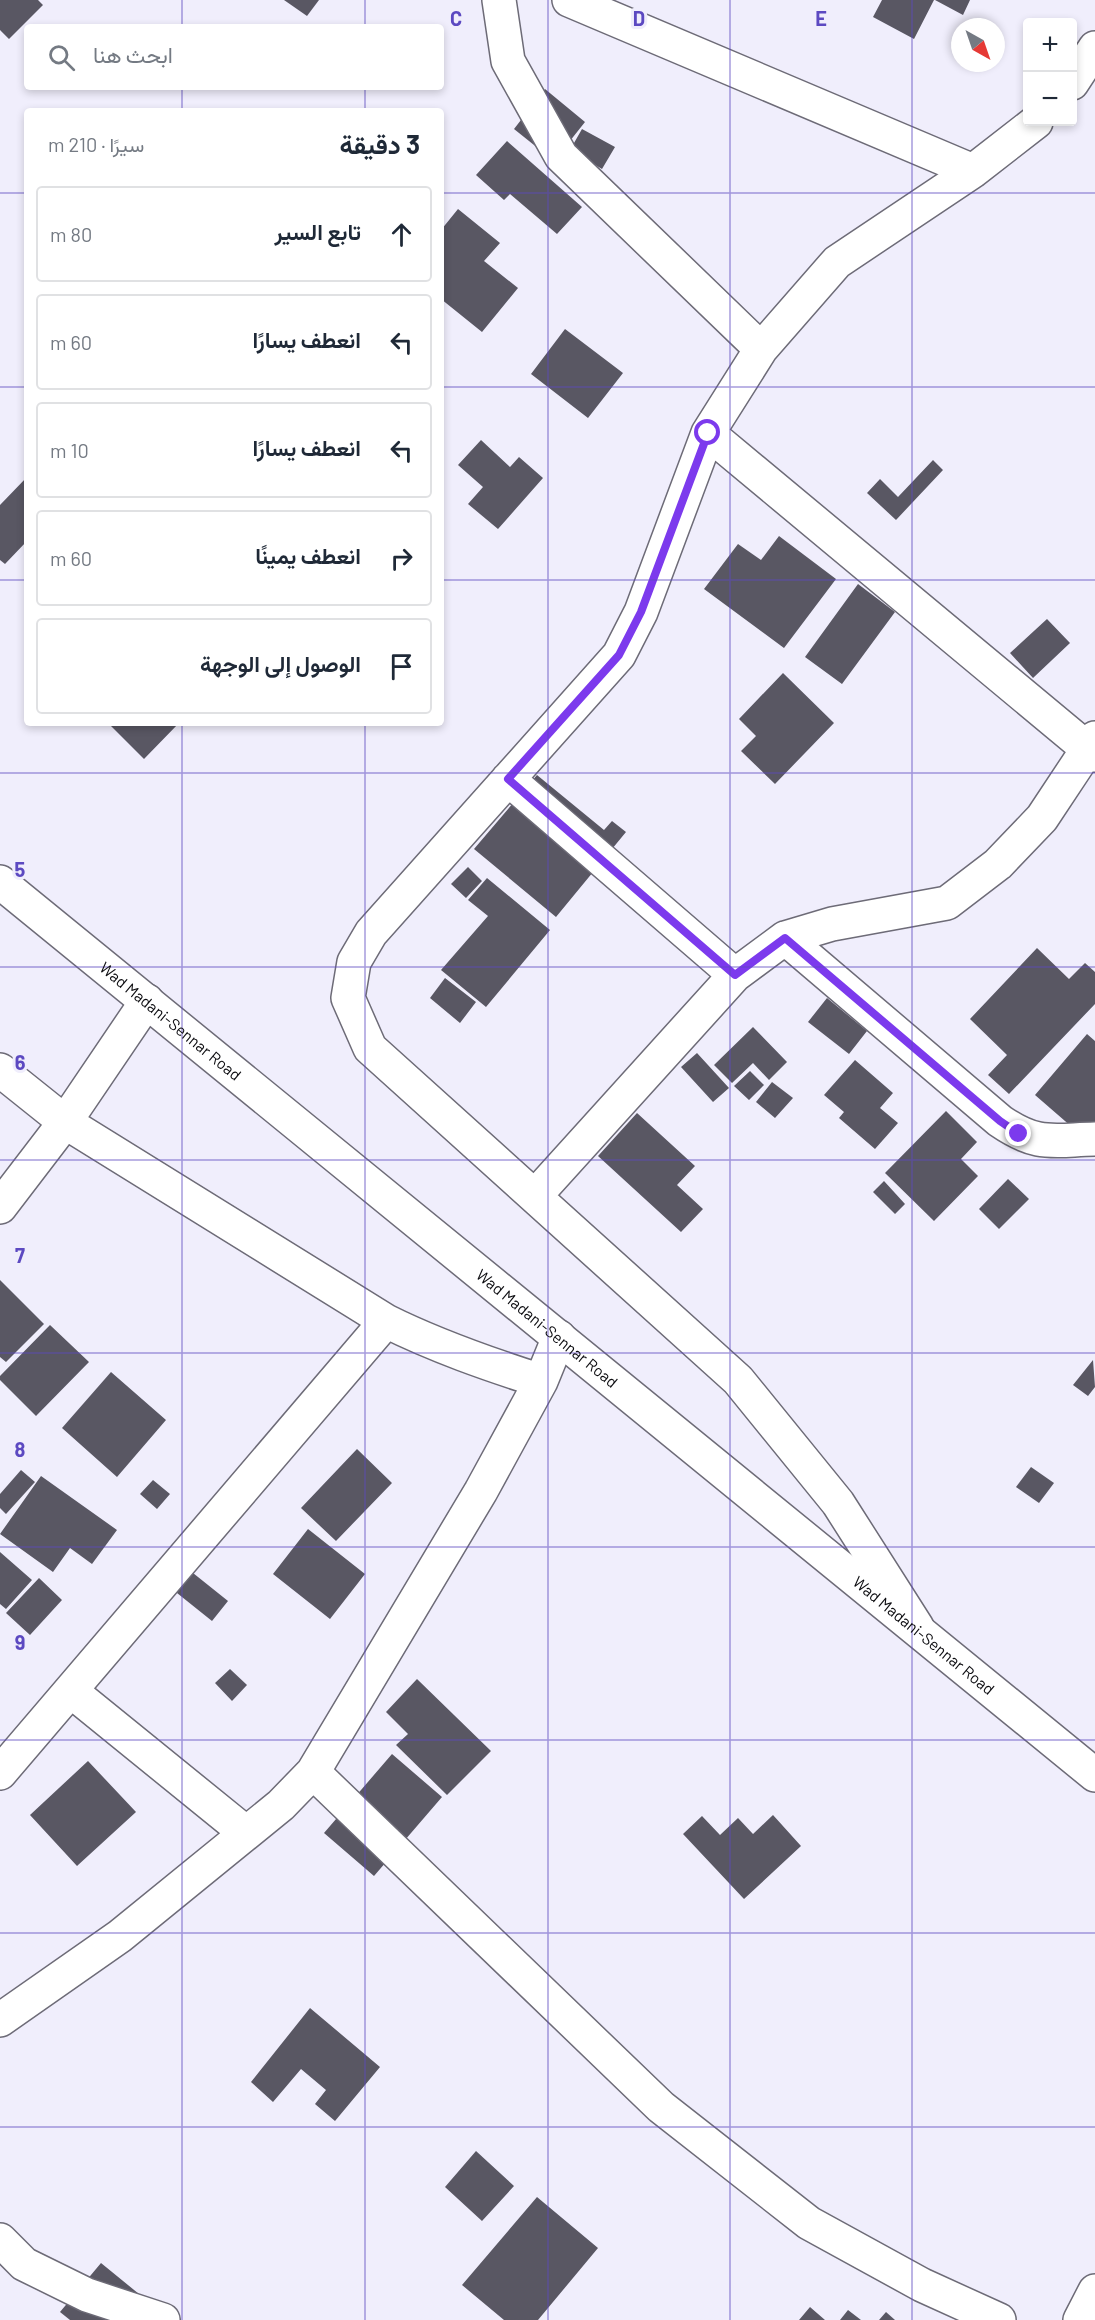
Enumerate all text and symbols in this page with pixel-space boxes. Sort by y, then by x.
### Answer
text: C [450,6,462,30]
text: D [633,6,645,30]
text: E [815,6,827,30]
north arrow [951,18,1005,72]
map controls [1023,18,1077,126]
button: + [1023,18,1077,72]
search box [24,24,444,90]
icon: search [45,41,78,74]
text: ابحث هنا [93,41,173,67]
button: − [1023,72,1077,126]
text: 3 دقيقة [339,128,420,159]
text: سيرًا · 210 m [48,132,144,156]
text: تابع السير [275,218,361,244]
icon: ahead [385,218,418,251]
text: 80 m [50,222,92,246]
text: انعطف يسارًا [252,326,361,352]
icon: left [385,326,418,359]
text: 60 m [50,330,92,354]
route start [694,419,720,445]
text: انعطف يسارًا [252,434,361,460]
icon: left [385,434,418,467]
text: 10 m [50,438,89,462]
text: انعطف يمينًا [255,542,361,568]
icon: right [385,542,418,575]
text: 60 m [50,546,92,570]
text: الوصول إلى الوجهة [200,650,361,676]
icon: arrive [385,650,418,683]
text: 5 [15,857,26,881]
street label: Wad Madani-Sennar Road [96,957,245,1084]
text: 6 [15,1050,26,1074]
route end [1005,1120,1031,1146]
text: 7 [15,1243,25,1267]
street label: Wad Madani-Sennar Road [473,1265,622,1391]
text: 8 [15,1437,26,1461]
street label: Wad Madani-Sennar Road [850,1572,999,1698]
text: 9 [15,1630,25,1654]

